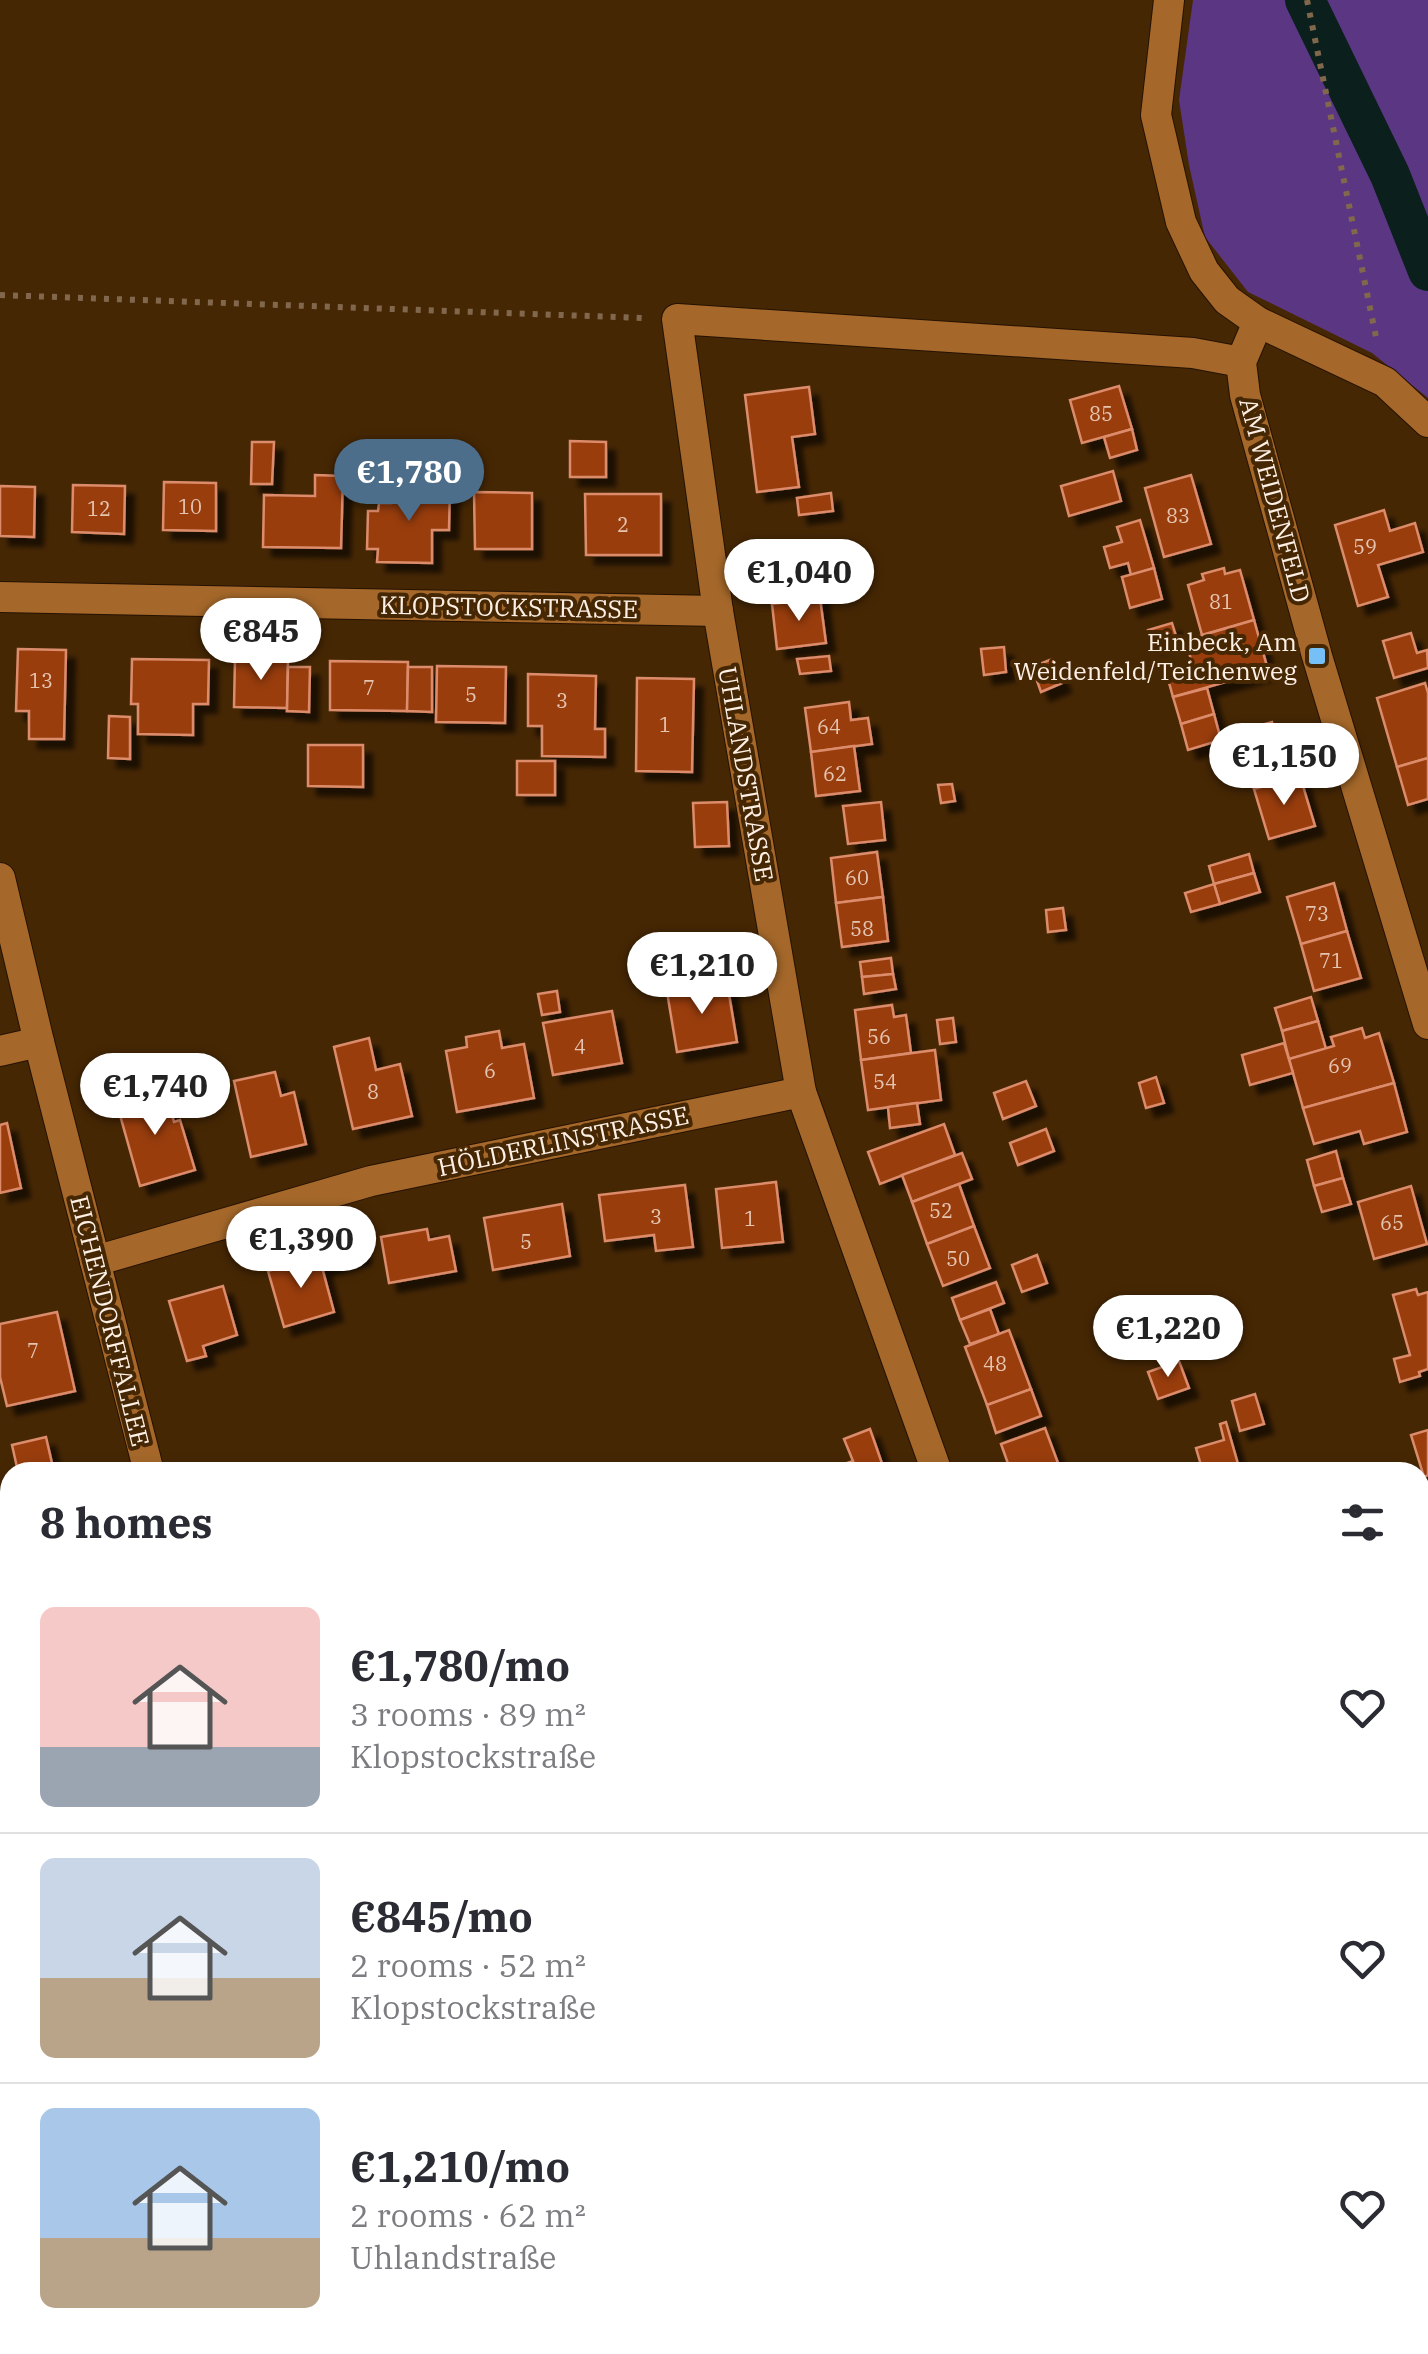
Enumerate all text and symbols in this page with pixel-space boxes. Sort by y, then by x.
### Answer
street label: AM WEIDENFELD [1232,394,1319,606]
house number: 85 [1089,400,1113,427]
pin: €1,780 [328,439,490,524]
text: €1,780 [356,450,462,492]
house number: 10 [178,493,202,520]
house number: 12 [87,495,111,522]
house number: 83 [1166,502,1190,529]
house number: 2 [617,511,629,538]
house number: 59 [1353,533,1377,560]
pin: €1,040 [718,539,880,624]
text: €1,040 [746,550,852,592]
street label: KLOPSTOCKSTRASSE [380,588,638,625]
house number: 81 [1209,588,1233,615]
pin: €845 [202,598,320,683]
text: €845 [222,609,300,651]
place label: Einbeck, Am Weidenfeld/Teichenweg [1014,625,1297,687]
marker: Einbeck, Am Weidenfeld/Teichenweg [1306,645,1328,667]
street label: UHLANDSTRASSE [711,664,782,884]
house number: 13 [29,667,53,694]
house number: 7 [363,674,375,701]
house number: 5 [465,681,477,708]
house number: 3 [556,687,568,714]
house number: 1 [659,711,671,738]
house number: 64 [817,713,841,740]
pin: €1,150 [1203,723,1365,808]
text: €1,150 [1231,734,1337,776]
house number: 62 [823,760,847,787]
house number: 60 [845,864,869,891]
house number: 73 [1305,900,1329,927]
house number: 58 [850,915,874,942]
pin: €1,210 [621,932,783,1017]
text: €1,210 [649,943,755,985]
house number: 71 [1319,947,1343,974]
house number: 56 [867,1023,891,1050]
house number: 4 [574,1033,586,1060]
house number: 69 [1328,1052,1352,1079]
pin: €1,740 [74,1053,236,1138]
house number: 6 [484,1057,496,1084]
text: €1,740 [102,1064,208,1106]
house number: 54 [873,1068,897,1095]
house number: 8 [367,1078,379,1105]
street label: HÖLDERLINSTRASSE [434,1098,692,1183]
street label: EICHENDORFFALLEE [63,1192,158,1450]
house number: 52 [929,1197,953,1224]
house number: 3 [650,1203,662,1230]
house number: 1 [744,1205,756,1232]
pin: €1,390 [220,1206,382,1291]
house number: 65 [1380,1209,1404,1236]
text: €1,390 [248,1217,354,1259]
house number: 5 [520,1228,532,1255]
house number: 50 [946,1245,970,1272]
pin: €1,220 [1087,1295,1249,1380]
text: €1,220 [1115,1306,1221,1348]
house number: 7 [27,1337,39,1364]
house number: 48 [983,1350,1007,1377]
text: 8 homes [40,1495,213,1550]
icon: filters [1335,1495,1390,1550]
text: €1,780/mo [350,1638,570,1693]
icon: home [120,1647,240,1767]
icon: heart [1335,1680,1390,1735]
text: 3 rooms · 89 m² [350,1693,586,1735]
text: Klopstockstraße [350,1735,596,1777]
text: €845/mo [350,1889,533,1944]
icon: home [120,1898,240,2018]
icon: heart [1335,1931,1390,1986]
text: 2 rooms · 52 m² [350,1944,586,1986]
text: Klopstockstraße [350,1986,596,2028]
text: €1,210/mo [350,2139,570,2194]
icon: home [120,2148,240,2268]
icon: heart [1335,2181,1390,2236]
text: 2 rooms · 62 m² [350,2194,586,2236]
text: Uhlandstraße [350,2236,556,2278]

